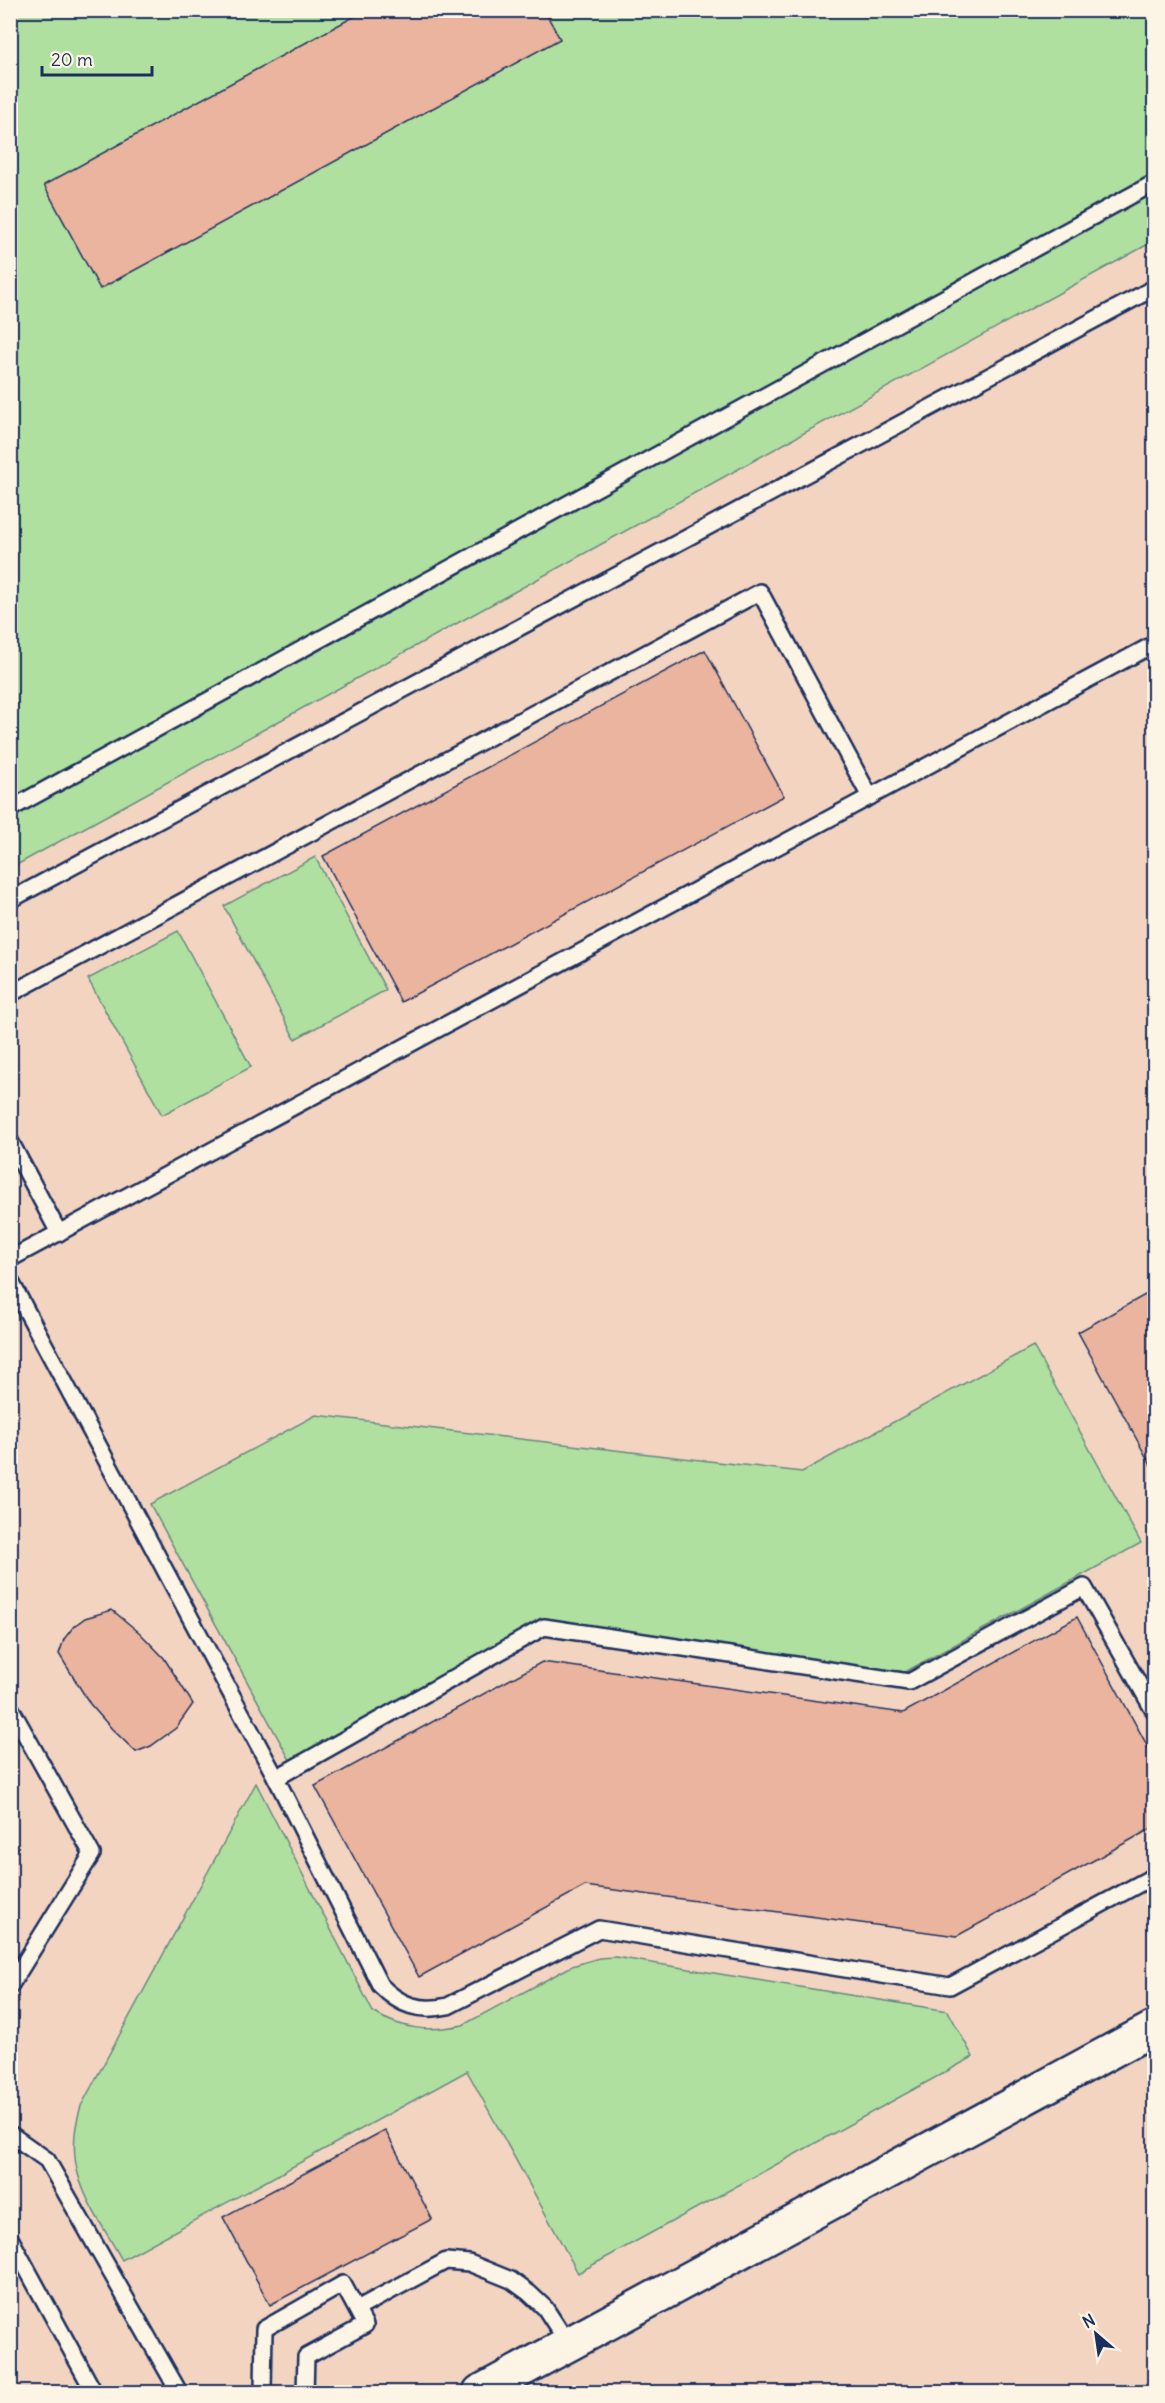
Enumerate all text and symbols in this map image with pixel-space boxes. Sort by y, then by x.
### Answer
scale bar [42,39,152,77]
text: 20 m [51,48,93,71]
north arrow [1066,2304,1126,2364]
text: N [1079,2309,1098,2332]

